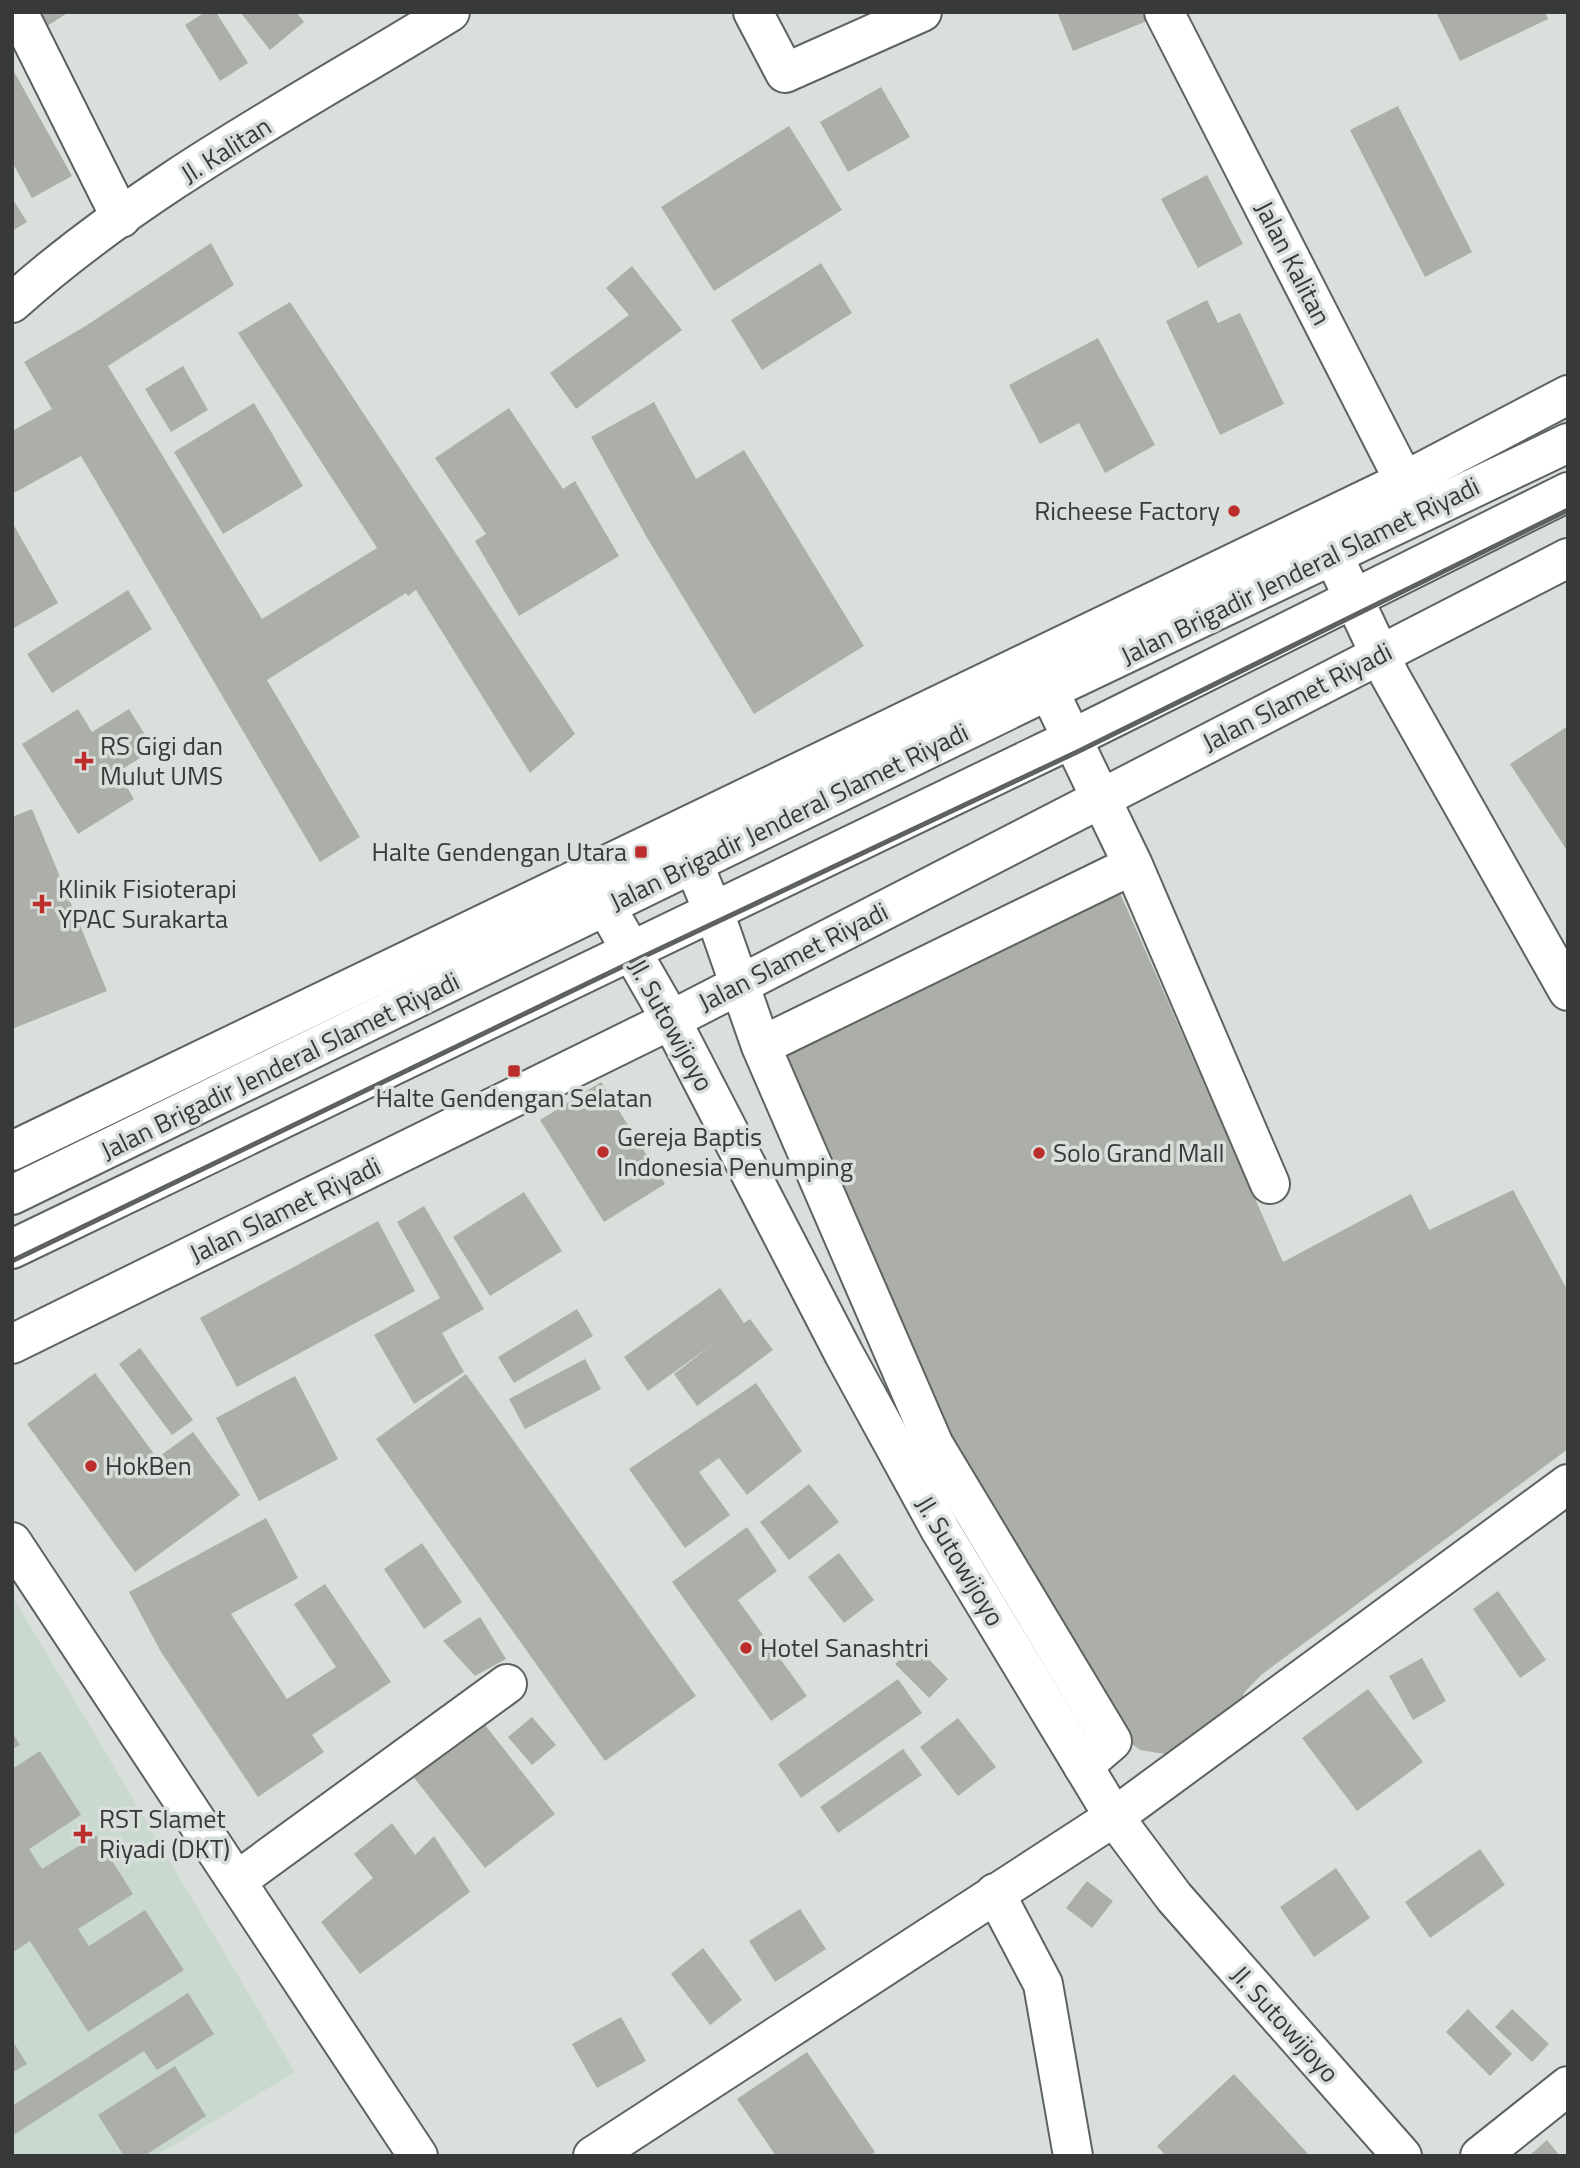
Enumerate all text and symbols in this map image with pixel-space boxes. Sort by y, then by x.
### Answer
street label: Jl. Kalitan [173,106,279,193]
street label: Jalan Kalitan [1245,194,1341,332]
street label: Jalan Brigadir Jenderal Slamet Riyadi [1114,466,1486,675]
place label: Richeese Factory [1034,491,1220,530]
marker: Richeese Factory [1226,503,1242,519]
street label: Jalan Slamet Riyadi [1195,632,1399,761]
street label: Jalan Brigadir Jenderal Slamet Riyadi [603,712,975,921]
place label: RS Gigi dan Mulut UMS [100,726,223,795]
marker: RS Gigi dan Mulut UMS [74,751,94,771]
place label: Halte Gendengan Utara [371,832,627,871]
marker: Halte Gendengan Utara [633,844,649,860]
place label: Klinik Fisioterapi YPAC Surakarta [58,869,237,938]
street label: Jalan Slamet Riyadi [691,892,895,1021]
marker: Klinik Fisioterapi YPAC Surakarta [32,894,52,914]
street label: Jl. Sutowijoyo [619,951,724,1098]
street label: Jalan Brigadir Jenderal Slamet Riyadi [94,961,466,1170]
marker: Halte Gendengan Selatan [506,1063,522,1079]
place label: Halte Gendengan Selatan [376,1078,652,1117]
place label: Gereja Baptis Indonesia Penumping [617,1117,853,1186]
place label: Solo Grand Mall [1053,1133,1225,1172]
marker: Gereja Baptis Indonesia Penumping [595,1144,611,1160]
marker: Solo Grand Mall [1031,1145,1047,1161]
street label: Jalan Slamet Riyadi [183,1146,387,1273]
place label: HokBen [105,1446,192,1485]
marker: HokBen [83,1458,99,1474]
street label: Jl. Sutowijoyo [906,1488,1015,1633]
place label: Hotel Sanashtri [760,1628,929,1667]
marker: Hotel Sanashtri [738,1640,754,1656]
place label: RST Slamet Riyadi (DKT) [99,1799,230,1868]
marker: RST Slamet Riyadi (DKT) [73,1824,93,1844]
street label: Jl. Sutowijoyo [1222,1956,1349,2091]

